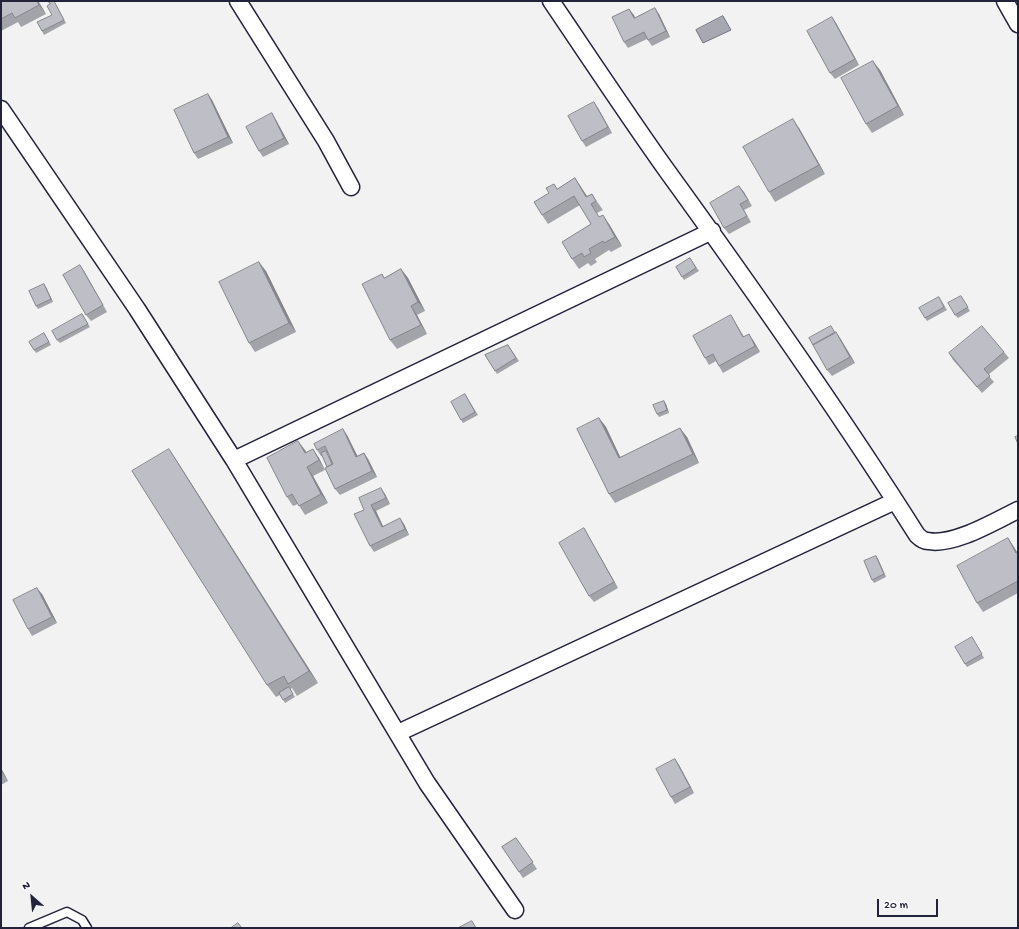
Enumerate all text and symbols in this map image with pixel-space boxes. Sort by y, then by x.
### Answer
north arrow [12,877,52,917]
text: N [21,879,32,893]
scale bar [879,891,940,917]
text: 20 m [884,899,908,913]

